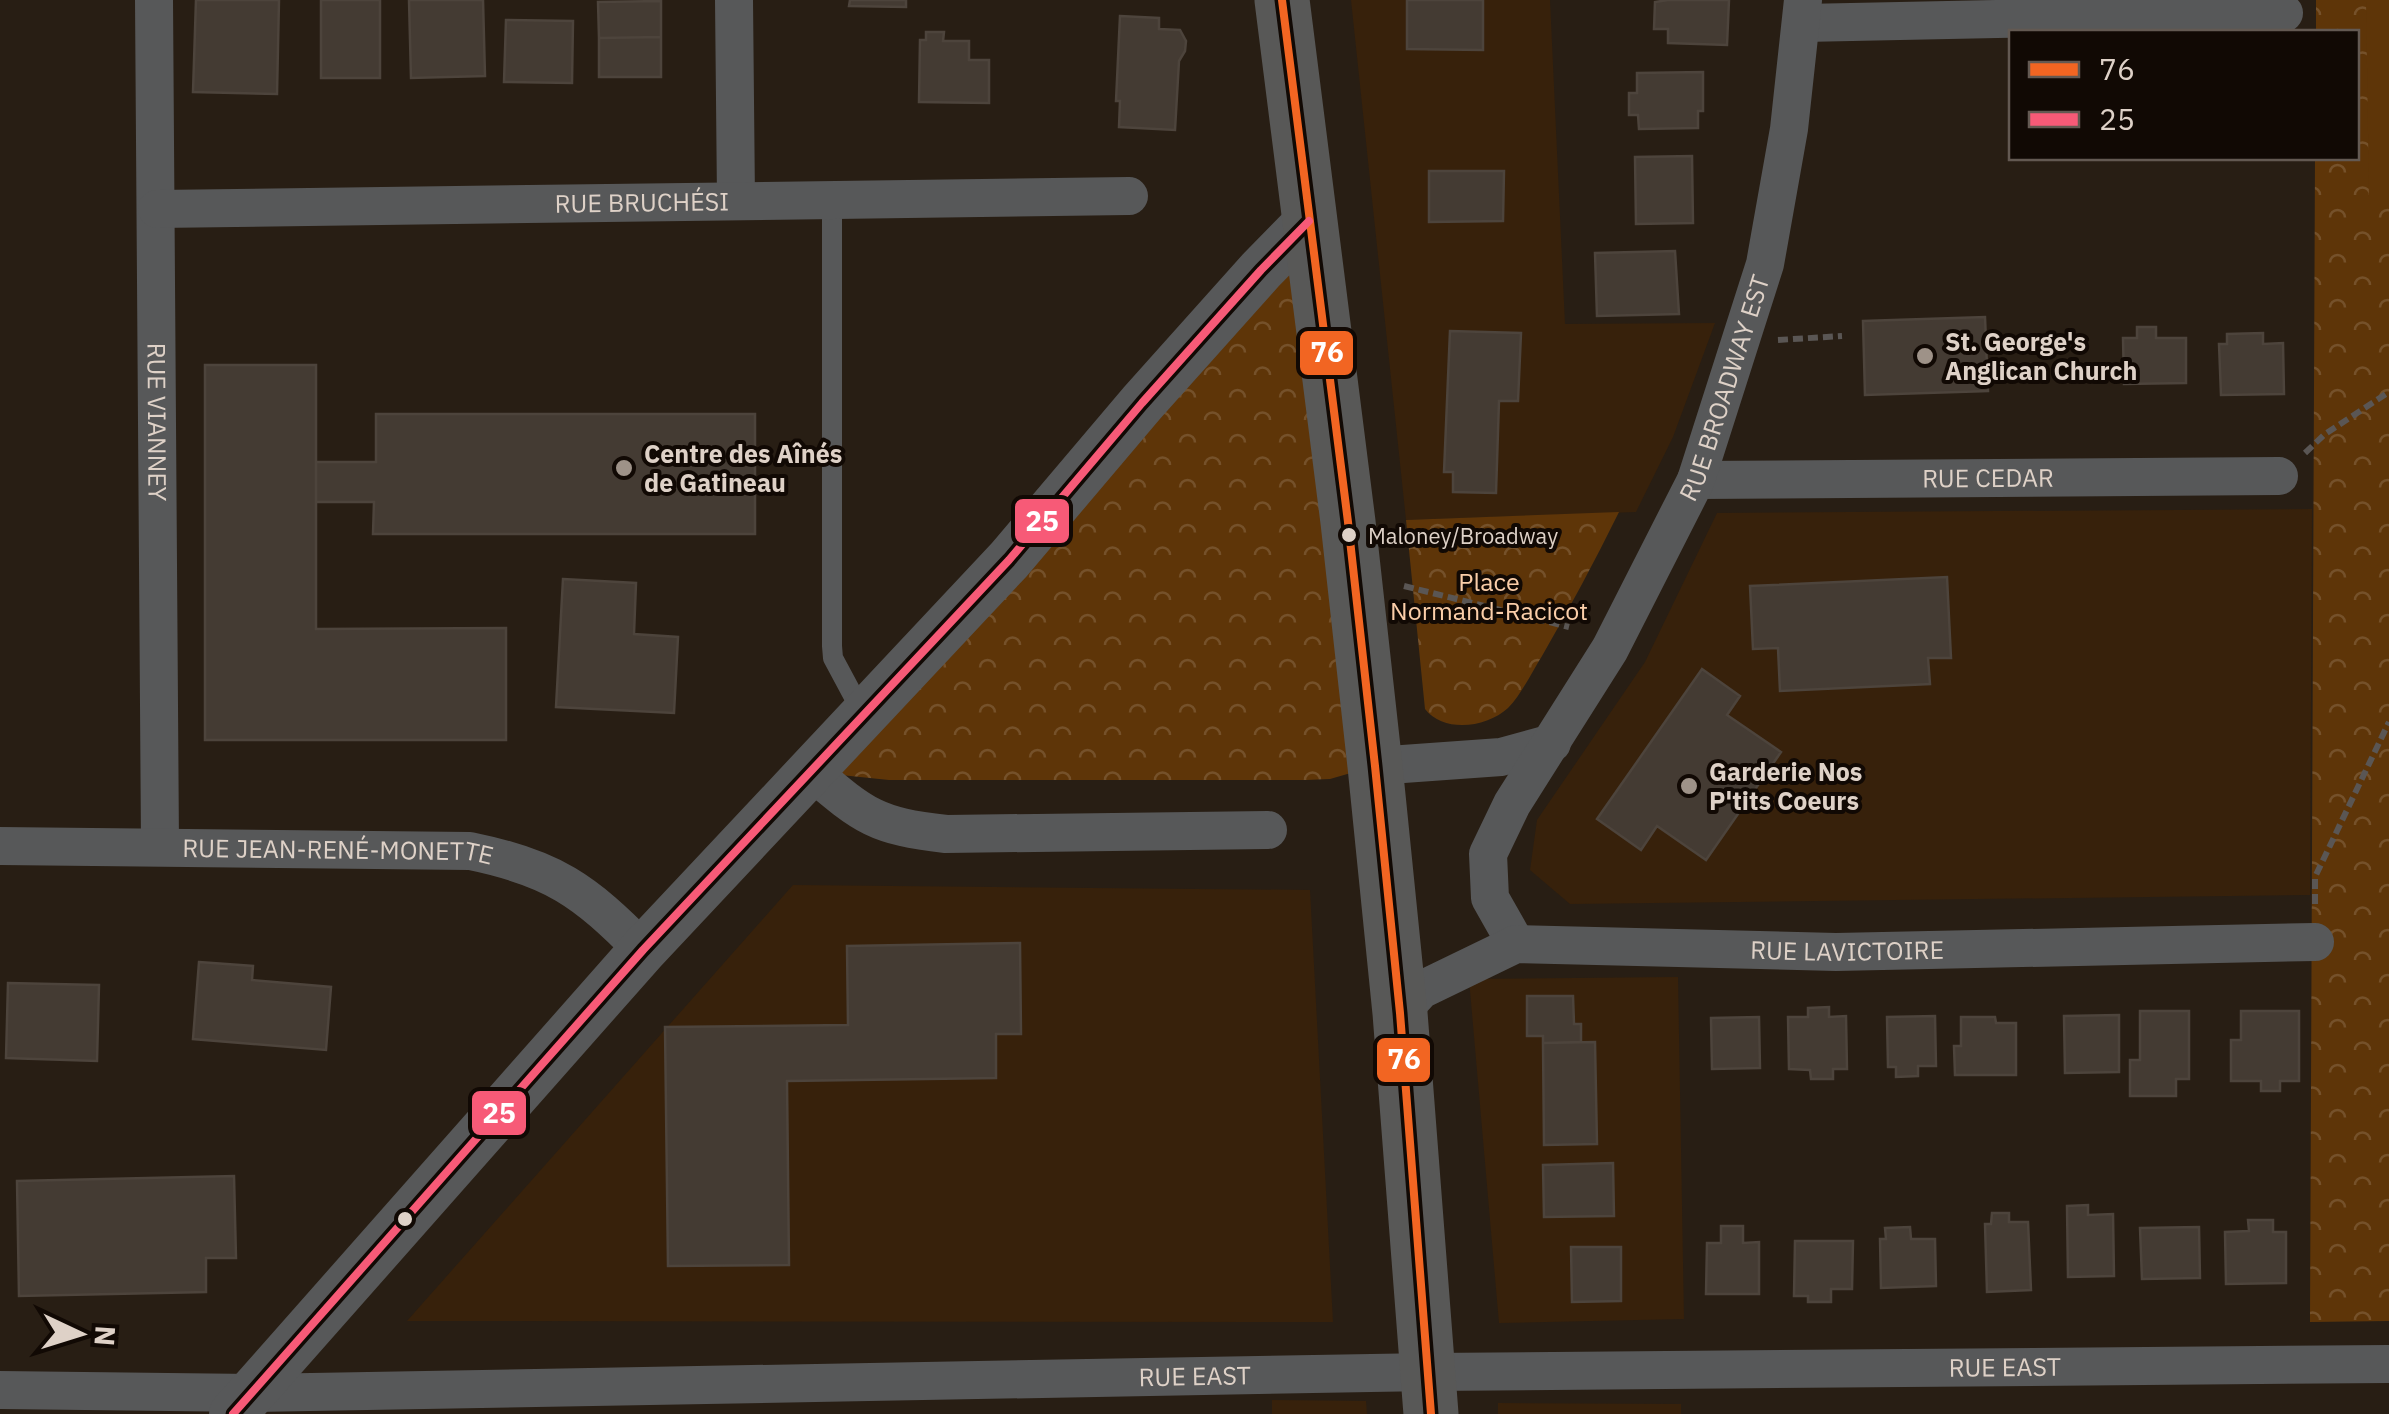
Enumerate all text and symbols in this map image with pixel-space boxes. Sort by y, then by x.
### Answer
legend [2009,30,2359,160]
text: 76 [2099,49,2135,88]
text: 25 [2099,99,2135,138]
street label: RUE BRUCHÉSI [555,184,729,220]
street label: RUE BROADWAY EST [1671,270,1777,506]
place label: St. George's Anglican Church [1945,325,2137,387]
line badge: 76 [1298,329,1355,377]
text: 76 [1310,333,1344,370]
street label: RUE VIANNEY [140,343,175,502]
marker: St. George's Anglican Church [1914,345,1936,367]
place label: Centre des Aînés de Gatineau [644,437,842,499]
marker: Centre des Aînés de Gatineau [613,457,635,479]
street label: RUE CEDAR [1922,461,2054,494]
line badge: 25 [1013,497,1071,545]
text: 25 [1025,502,1059,539]
place label: Maloney/Broadway [1368,521,1558,550]
marker: Maloney/Broadway [1339,525,1359,545]
park label: Place Normand-Racicot [1390,565,1588,627]
place label: Garderie Nos P'tits Coeurs [1709,755,1862,817]
marker: Garderie Nos P'tits Coeurs [1678,775,1700,797]
street label: RUE JEAN-RENÉ-MONETTE [182,831,497,872]
street label: RUE LAVICTOIRE [1750,933,1945,968]
line badge: 76 [1375,1036,1432,1084]
text: 76 [1387,1040,1421,1077]
line badge: 25 [470,1089,528,1137]
text: 25 [482,1094,516,1131]
unlabelled marker [395,1209,415,1229]
north arrow [30,1284,130,1384]
text: N [86,1324,125,1347]
street label: RUE EAST [1949,1350,2061,1384]
street label: RUE EAST [1138,1358,1251,1393]

